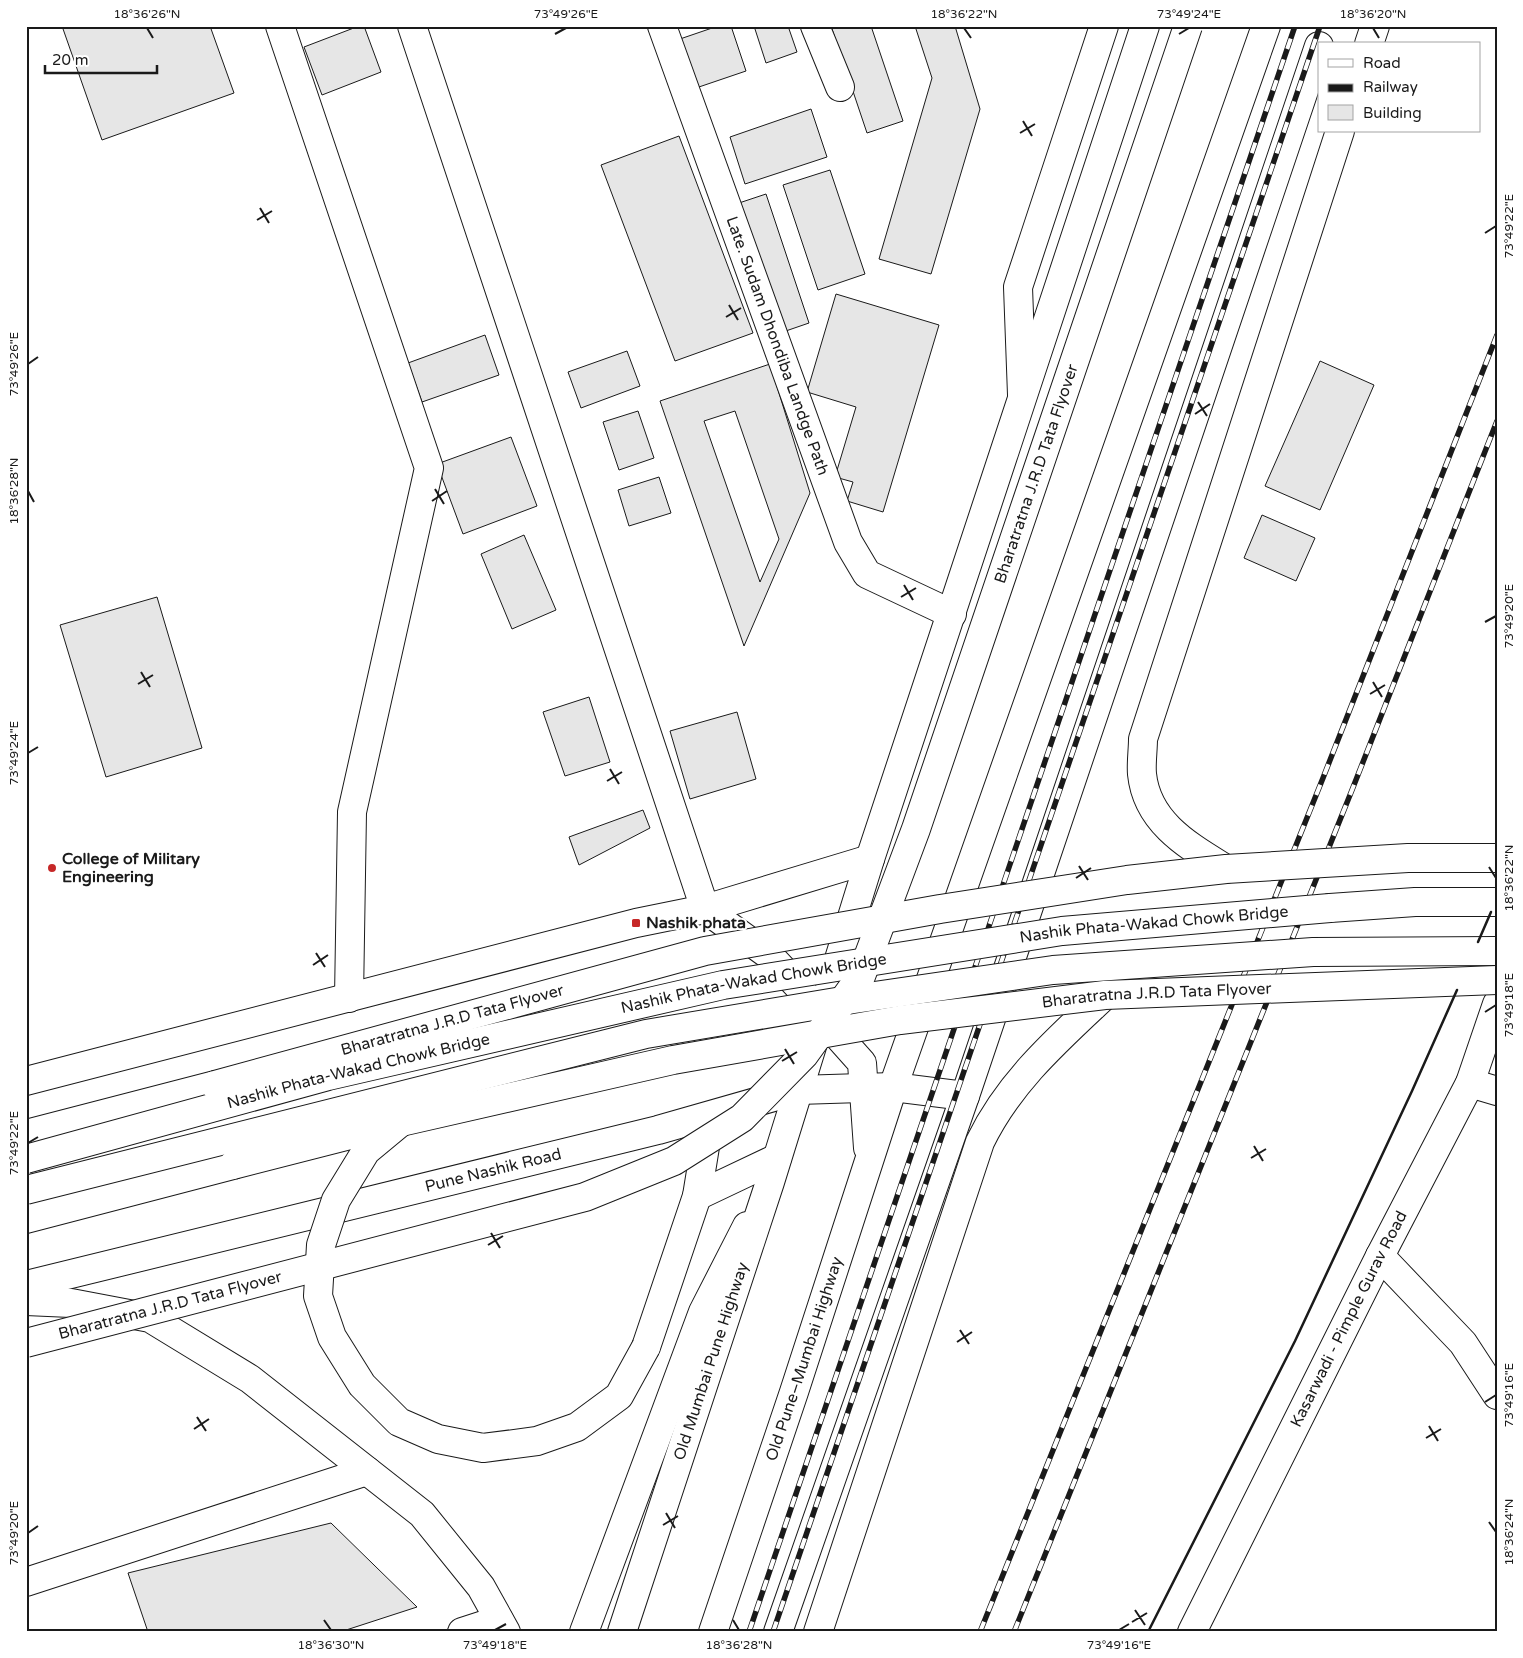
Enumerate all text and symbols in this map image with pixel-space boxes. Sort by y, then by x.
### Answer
text: 18°36'26"N [114,7,181,21]
text: 73°49'26"E [534,7,599,21]
text: 18°36'22"N [931,7,998,21]
text: 73°49'24"E [1157,7,1222,21]
text: 18°36'20"N [1340,7,1407,21]
scale bar [45,42,158,74]
legend [1318,42,1480,132]
text: 20 m [52,51,89,69]
text: Road [1363,54,1401,72]
text: Railway [1363,78,1418,96]
text: Building [1363,104,1422,122]
text: 73°49'22"E [1502,193,1516,258]
street label: Late. Sudam Dhondiba Landge Path [721,214,833,478]
text: 73°49'26"E [7,331,21,396]
street label: Bharatratna J.R.D Tata Flyover [990,361,1083,586]
text: 18°36'28"N [7,458,21,525]
text: 73°49'20"E [1502,583,1516,648]
text: 73°49'24"E [7,720,21,785]
text: 18°36'22"N [1502,845,1516,912]
place label: College of Military Engineering [62,849,200,887]
marker: College of Military Engineering [46,862,58,874]
street label: Nashik Phata-Wakad Chowk Bridge [1018,902,1289,948]
place label: Nashik phata [646,913,746,933]
marker: Nashik phata [630,917,642,929]
street label: Nashik Phata-Wakad Chowk Bridge [619,949,888,1018]
text: 73°49'18"E [1502,972,1516,1037]
street label: Bharatratna J.R.D Tata Flyover [1041,979,1273,1013]
street label: Bharatratna J.R.D Tata Flyover [339,980,567,1060]
street label: Nashik Phata-Wakad Chowk Bridge [225,1029,492,1113]
text: 73°49'22"E [7,1110,21,1175]
street label: Pune Nashik Road [423,1144,563,1197]
street label: Kasarwadi - Pimple Gurav Road [1286,1208,1412,1431]
street label: Old Pune–Mumbai Highway [761,1254,847,1464]
street label: Old Mumbai Pune Highway [669,1259,753,1463]
street label: Bharatratna J.R.D Tata Flyover [56,1266,285,1344]
text: 73°49'16"E [1502,1362,1516,1427]
text: 18°36'24"N [1502,1499,1516,1566]
text: 73°49'20"E [7,1500,21,1565]
text: 18°36'30"N [298,1638,365,1652]
text: 73°49'18"E [463,1638,528,1652]
text: 18°36'28"N [706,1638,773,1652]
text: 73°49'16"E [1087,1638,1152,1652]

